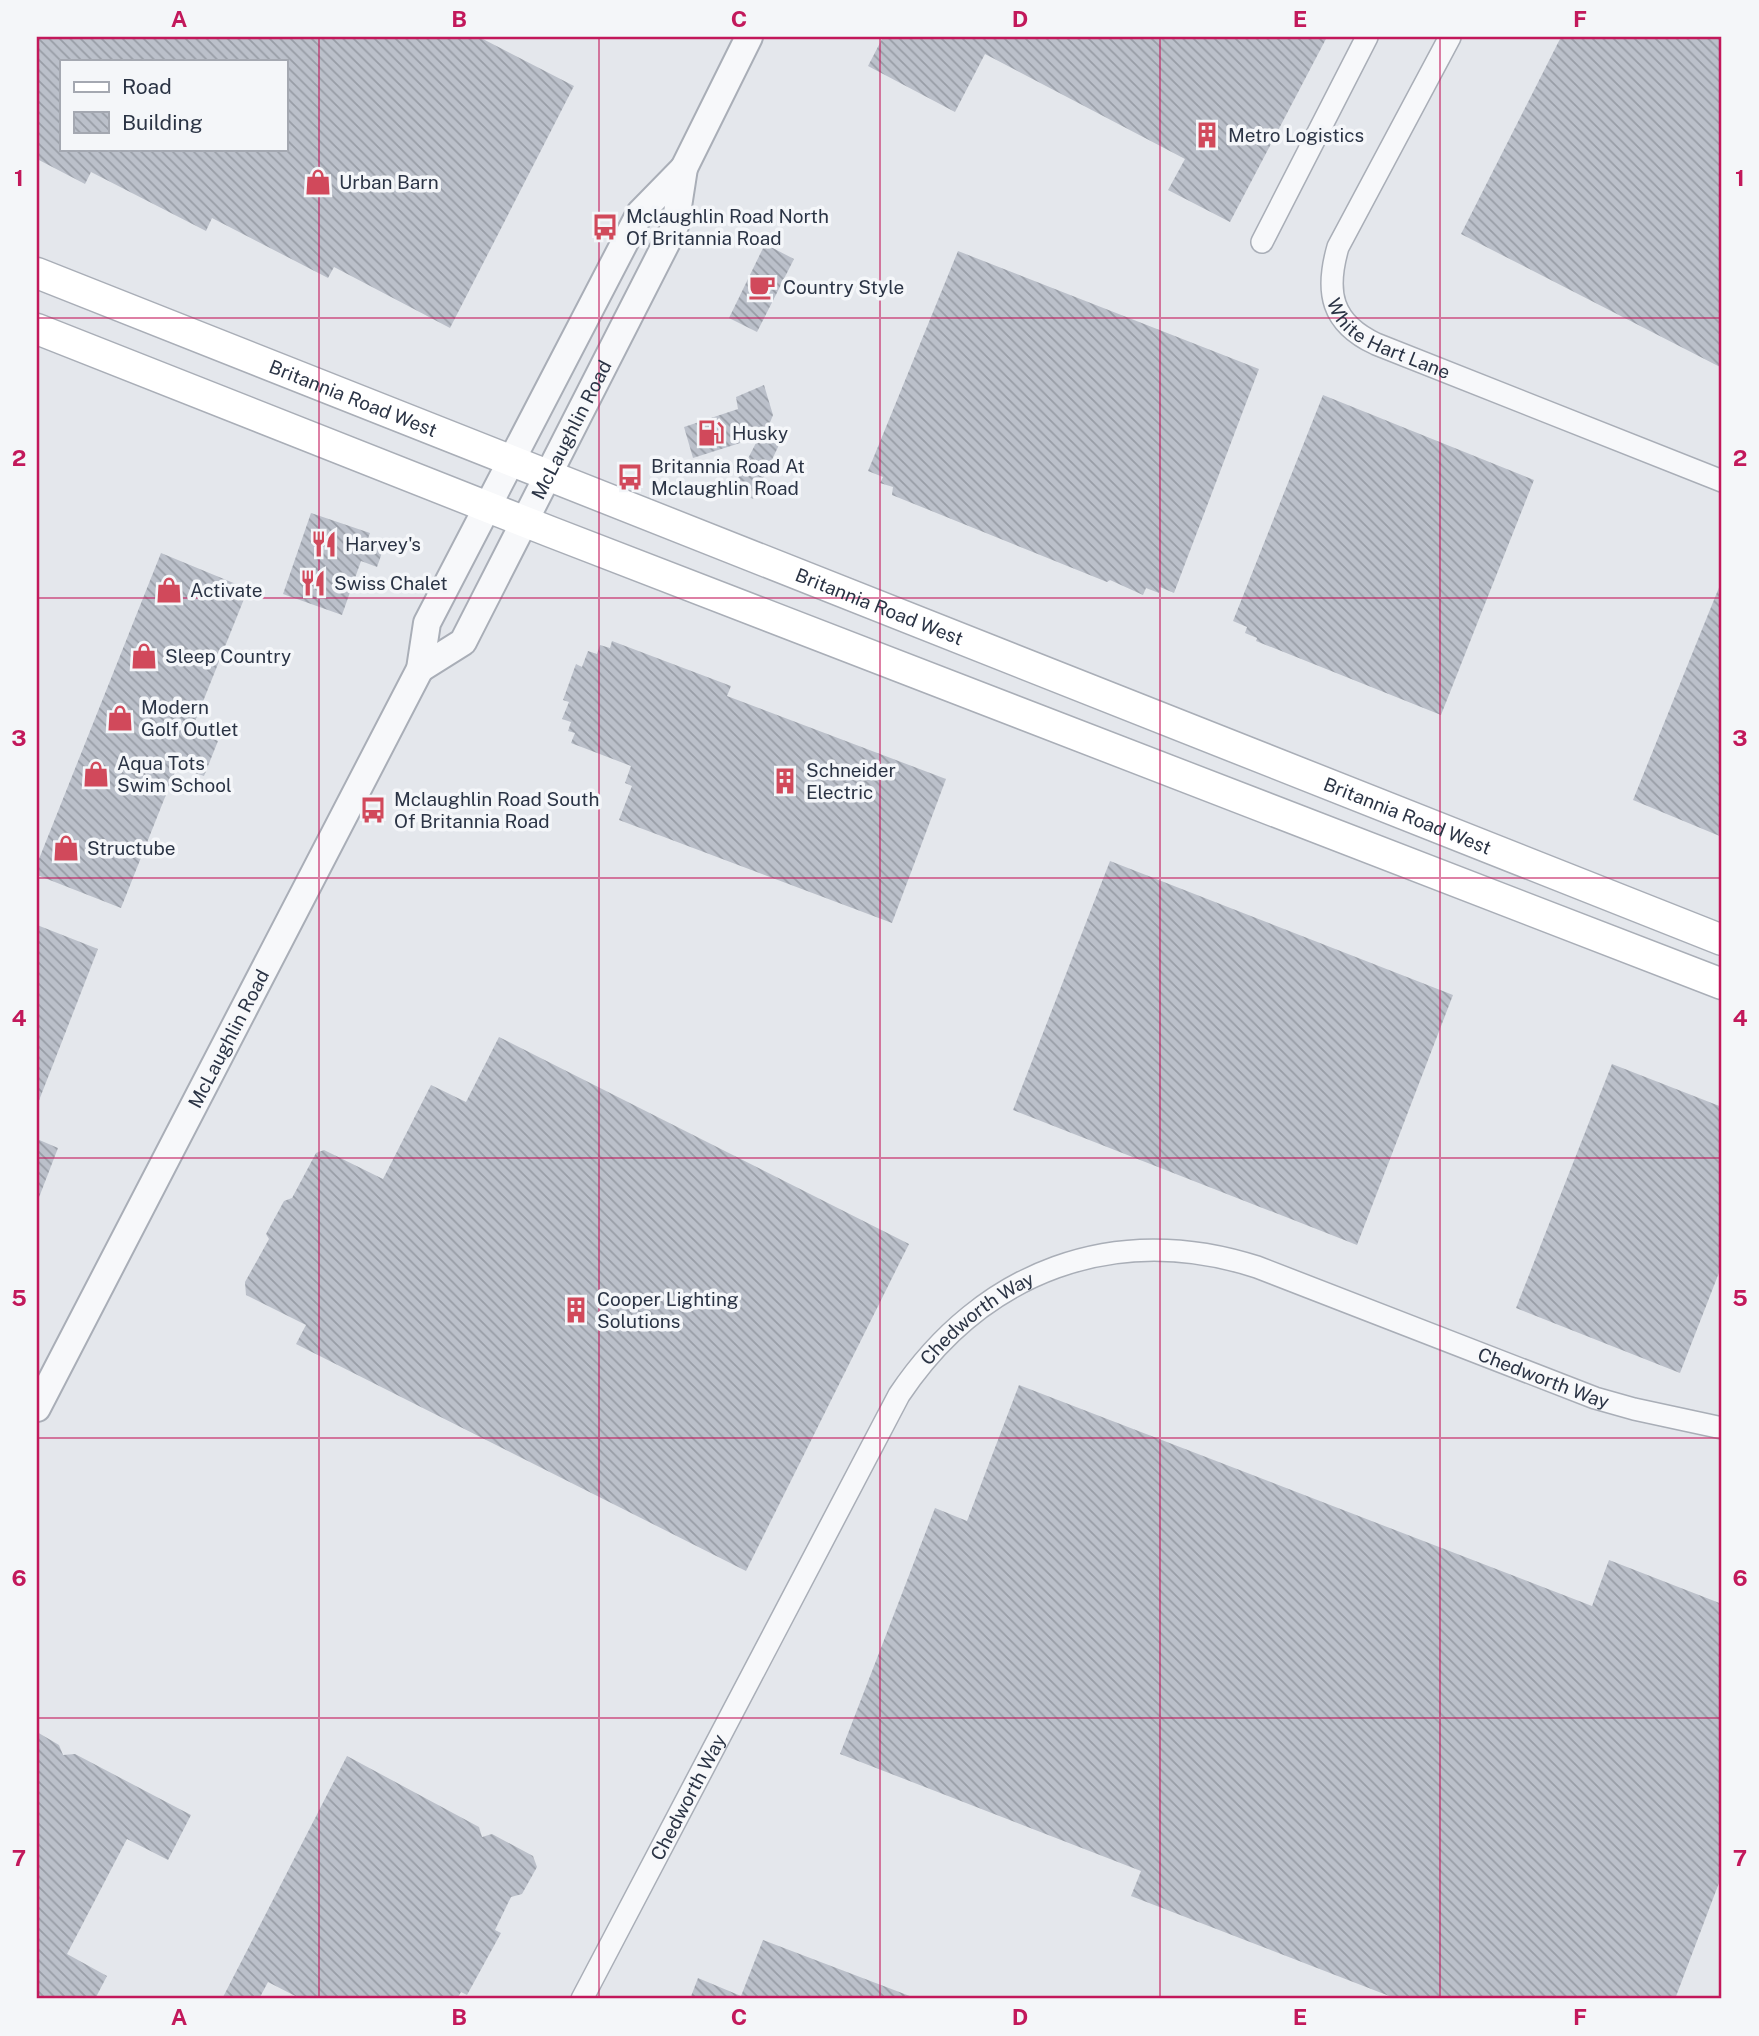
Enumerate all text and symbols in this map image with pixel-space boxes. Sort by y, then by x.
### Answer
text: A [171,5,188,32]
text: B [451,5,467,32]
text: C [731,5,747,32]
text: D [1012,5,1028,32]
text: E [1293,5,1307,32]
text: F [1573,5,1587,32]
legend [60,60,287,150]
text: Road [122,74,172,99]
text: Building [122,110,203,135]
building icon: Metro Logistics [1192,120,1222,150]
place label: Metro Logistics [1228,124,1364,146]
text: 1 [14,164,24,191]
text: 1 [1735,164,1745,191]
shop icon: Urban Barn [303,167,333,197]
place label: Urban Barn [339,171,439,193]
place label: Mclaughlin Road North Of Britannia Road [626,205,829,249]
bus stop icon: Mclaughlin Road North Of Britannia Road [590,212,620,242]
cafe icon: Country Style [747,272,777,302]
place label: Country Style [783,276,904,298]
street label: White Hart Lane [1323,295,1453,383]
street label: Britannia Road West [266,355,440,441]
street label: McLaughlin Road [527,357,616,503]
fuel station icon: Husky [696,418,726,448]
place label: Husky [732,422,788,444]
text: 2 [12,444,26,471]
text: 2 [1733,444,1747,471]
place label: Britannia Road At Mclaughlin Road [651,455,805,499]
bus stop icon: Britannia Road At Mclaughlin Road [615,462,645,492]
restaurant icon: Harvey's [309,529,339,559]
place label: Harvey's [345,533,421,555]
street label: Britannia Road West [792,563,966,650]
restaurant icon: Swiss Chalet [298,568,328,598]
place label: Swiss Chalet [334,572,448,594]
shop icon: Activate [154,575,184,605]
place label: Activate [190,579,263,601]
shop icon: Sleep Country [129,641,159,671]
place label: Sleep Country [165,645,291,667]
place label: Modern Golf Outlet [141,696,239,740]
shop icon: Modern Golf Outlet [105,703,135,733]
text: 3 [11,724,27,751]
text: 3 [1732,724,1748,751]
place label: Aqua Tots Swim School [117,752,232,796]
shop icon: Aqua Tots Swim School [81,759,111,789]
place label: Schneider Electric [806,759,896,803]
building icon: Schneider Electric [770,766,800,796]
street label: Britannia Road West [1320,772,1495,859]
place label: Mclaughlin Road South Of Britannia Road [394,788,599,832]
bus stop icon: Mclaughlin Road South Of Britannia Road [358,795,388,825]
shop icon: Structube [51,833,81,863]
place label: Structube [87,837,176,859]
street label: McLaughlin Road [183,966,273,1112]
text: 4 [11,1004,27,1031]
text: 4 [1732,1004,1748,1031]
street label: Chedworth Way [916,1267,1037,1369]
text: 5 [11,1284,27,1311]
text: 5 [1732,1284,1748,1311]
place label: Cooper Lighting Solutions [597,1288,739,1332]
building icon: Cooper Lighting Solutions [561,1295,591,1325]
street label: Chedworth Way [1475,1343,1612,1412]
text: 6 [11,1564,27,1591]
text: 6 [1732,1564,1748,1591]
street label: Chedworth Way [646,1730,730,1864]
text: 7 [12,1844,26,1871]
text: 7 [1733,1844,1747,1871]
text: A [171,2003,188,2030]
text: B [451,2003,467,2030]
text: C [731,2003,747,2030]
text: D [1012,2003,1028,2030]
text: E [1293,2003,1307,2030]
text: F [1573,2003,1587,2030]

